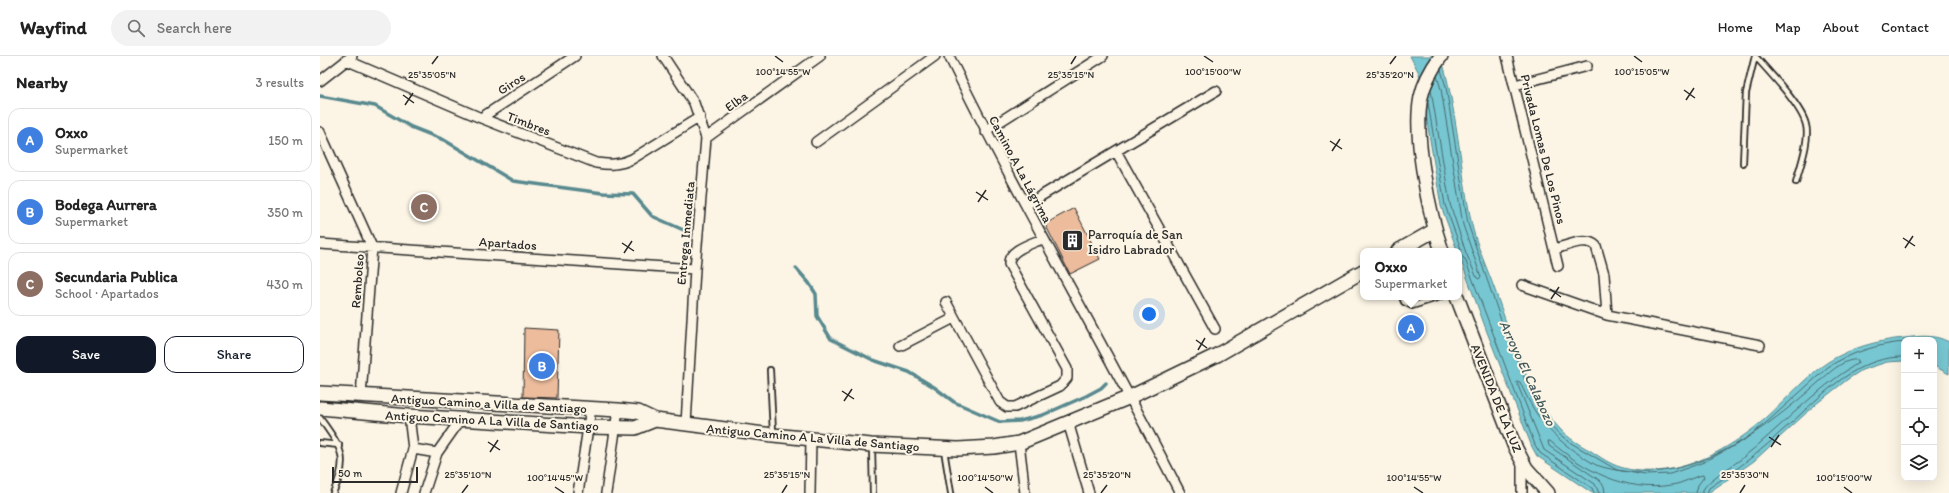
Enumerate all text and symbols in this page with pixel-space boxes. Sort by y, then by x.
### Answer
search box [111,10,391,46]
text: Wayfind [20,16,87,39]
icon: search [125,17,147,39]
text: Search here [157,19,232,37]
text: Home [1718,19,1753,36]
text: Map [1775,19,1801,36]
text: About [1823,19,1859,36]
text: Contact [1881,19,1929,36]
text: 100°14'55"W [755,65,811,78]
text: 100°15'00"W [1185,65,1242,78]
text: 100°15'05"W [1614,65,1670,78]
text: 25°35'05"N [408,68,456,81]
text: 25°35'15"N [1048,68,1094,81]
text: 25°35'20"N [1366,68,1414,81]
street label: Giros [495,69,528,98]
text: Nearby [16,72,68,92]
street label: Privada Lomas De Los Pinos [1518,73,1569,226]
text: 3 results [255,75,304,90]
street label: Elba [722,88,751,115]
street label: Timbres [505,108,553,139]
street label: Camino A La Lágrima [986,113,1055,226]
text: Oxxo [55,124,88,142]
text: A [26,133,34,148]
text: 150 m [268,133,303,148]
text: Supermarket [55,142,128,157]
street label: Entrega Inmediata [673,180,698,286]
pin: C [411,192,437,222]
text: Bodega Aurrera [55,196,157,214]
text: B [26,205,34,220]
text: 350 m [267,205,303,220]
text: Supermarket [55,214,128,229]
place label: Parroquía de San Isidro Labrador [1088,227,1183,257]
building icon: Parroquía de San Isidro Labrador [1059,228,1085,254]
street label: Apartados [479,234,537,253]
popup [1360,248,1462,300]
street label: Rembolso [348,253,367,309]
text: Oxxo [1374,258,1407,276]
text: Secundaria Publica [55,268,178,286]
text: Supermarket [1374,276,1448,291]
text: C [26,277,34,292]
text: 430 m [266,277,303,292]
text: School · Apartados [55,286,159,301]
your location [1139,304,1159,324]
pin: A [1398,313,1424,343]
water label: Arroyo El Calabozo [1496,318,1560,429]
button: Save [16,336,156,373]
button: Share [164,336,304,373]
map controls [1901,337,1937,481]
button: + [1901,337,1937,373]
street label: AVENIDA DE LA LUZ [1468,342,1525,455]
pin: B [529,351,555,381]
button: − [1901,373,1937,409]
street label: Antiguo Camino a Villa de Santiago [391,391,588,416]
street label: Antiguo Camino A La Villa de Santiago [385,407,600,434]
button: locate [1901,409,1937,445]
street label: Antiguo Camino A La Villa de Santiago [706,421,921,454]
button: layers [1901,445,1937,481]
scale bar [332,465,418,484]
text: 50 m [338,467,362,480]
text: 25°35'10"N [444,468,492,481]
text: 25°35'15"N [764,468,810,481]
text: 25°35'20"N [1083,468,1131,481]
text: 25°35'30"N [1721,468,1769,481]
text: 100°14'45"W [527,471,583,484]
text: 100°14'50"W [957,471,1013,484]
text: 100°14'55"W [1386,471,1442,484]
text: 100°15'00"W [1816,471,1873,484]

